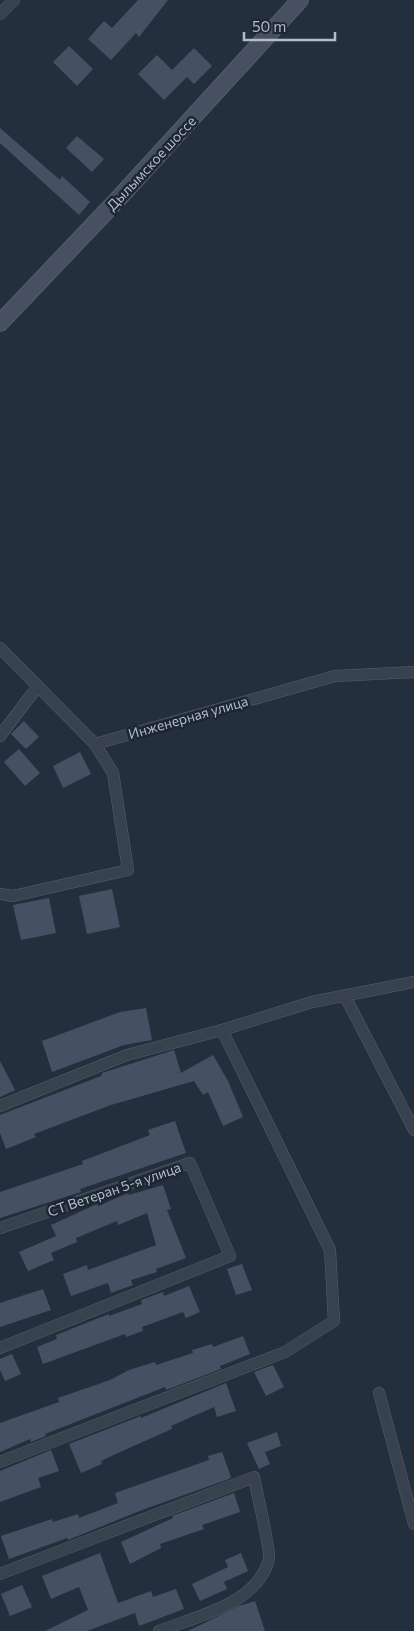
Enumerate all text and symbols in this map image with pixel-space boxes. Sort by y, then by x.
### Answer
scale bar [244,10,335,42]
text: 50 m [252,17,286,35]
street label: Дылымское шоссе [103,112,199,214]
street label: Инженерная улица [126,692,250,742]
street label: СТ Ветеран 5-я улица [45,1158,183,1220]

